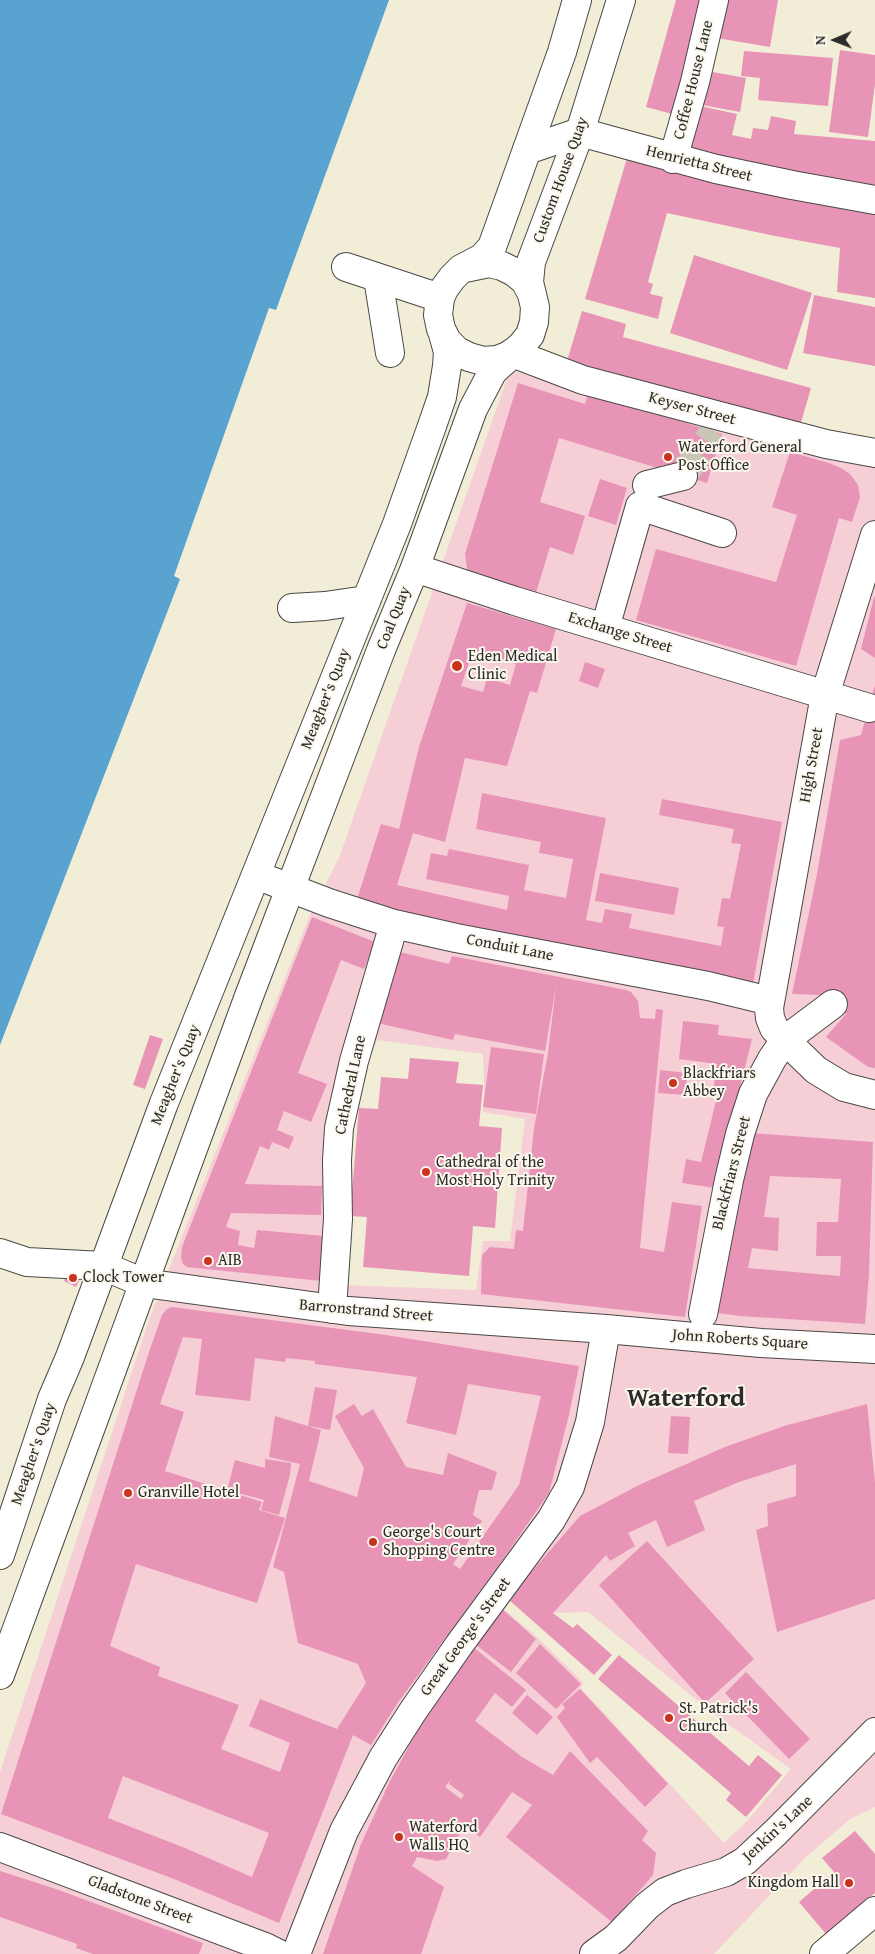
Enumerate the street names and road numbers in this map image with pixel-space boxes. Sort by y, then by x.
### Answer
street label: Coffee House Lane [670,18,718,142]
street label: Custom House Quay [529,114,593,246]
street label: Henrietta Street [644,142,754,186]
street label: Keyser Street [646,388,738,430]
street label: Coal Quay [373,584,415,652]
street label: Exchange Street [566,608,674,658]
street label: Meagher's Quay [297,646,355,752]
street label: High Street [796,726,828,804]
street label: Conduit Lane [465,930,555,966]
street label: Meagher's Quay [147,1022,205,1128]
street label: Cathedral Lane [331,1034,371,1136]
street label: Blackfriars Street [709,1114,755,1232]
street label: Barronstrand Street [298,1296,434,1326]
street label: John Roberts Square [671,1326,809,1354]
street label: Meagher's Quay [7,1400,61,1508]
street label: Great George's Street [417,1574,515,1700]
street label: Jenkin's Lane [739,1792,817,1866]
street label: Gladstone Street [85,1871,195,1929]

